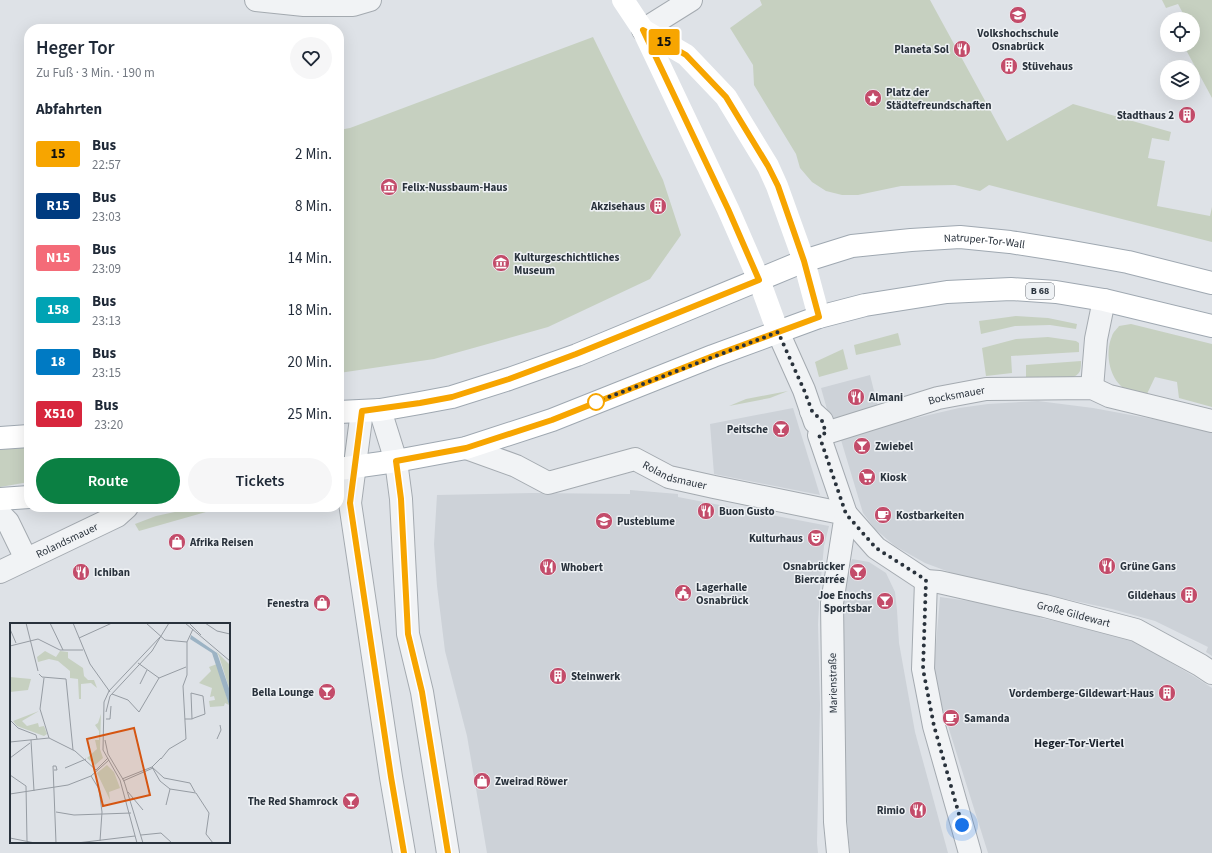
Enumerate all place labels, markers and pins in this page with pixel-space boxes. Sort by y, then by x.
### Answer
school or university icon: Volkshochschule Osnabrück [1008,5,1028,25]
place label: Volkshochschule Osnabrück [976,26,1059,54]
restaurant icon: Planeta Sol [952,39,972,59]
place label: Planeta Sol [894,42,950,57]
building icon: Stüvehaus [999,56,1019,76]
place label: Stüvehaus [1022,59,1073,74]
place label: Platz der Städtefreundschaften [886,85,992,113]
place icon: Platz der Städtefreundschaften [863,88,883,108]
building icon: Stadthaus 2 [1177,105,1197,125]
place label: Stadthaus 2 [1117,108,1174,123]
museum icon: Felix-Nussbaum-Haus [379,177,399,197]
place label: Felix-Nussbaum-Haus [402,180,508,195]
building icon: Akzisehaus [648,196,668,216]
place label: Akzisehaus [590,199,645,214]
place label: Kulturgeschichtliches Museum [514,250,619,278]
museum icon: Kulturgeschichtliches Museum [491,253,511,273]
restaurant icon: Almani [846,387,866,407]
place label: Almani [868,390,903,405]
unlabelled marker [587,393,605,411]
bar icon: Peitsche [771,419,791,439]
place label: Peitsche [727,422,768,437]
bar icon: Zwiebel [852,436,872,456]
place label: Zwiebel [875,439,914,454]
supermarket icon: Kiosk [857,467,877,487]
place label: Kiosk [880,470,907,485]
restaurant icon: Buon Gusto [696,501,716,521]
place label: Buon Gusto [719,504,775,519]
cafe icon: Kostbarkeiten [873,505,893,525]
place label: Kostbarkeiten [896,508,964,523]
school or university icon: Pusteblume [594,511,614,531]
place label: Pusteblume [617,514,675,529]
theatre icon: Kulturhaus [806,528,826,548]
place label: Kulturhaus [749,531,803,546]
shop icon: Afrika Reisen [167,532,187,552]
place label: Afrika Reisen [189,535,254,550]
restaurant icon: Grüne Gans [1097,556,1117,576]
restaurant icon: Whobert [538,557,558,577]
place label: Osnabrücker Biercarrée [783,559,846,587]
place label: Grüne Gans [1120,559,1176,574]
place label: Whobert [561,560,604,575]
restaurant icon: Ichiban [71,562,91,582]
bar icon: Osnabrücker Biercarrée [848,562,868,582]
place label: Ichiban [94,565,130,580]
place label: Lagerhalle Osnabrück [696,580,749,608]
public building icon: Lagerhalle Osnabrück [673,583,693,603]
building icon: Gildehaus [1179,585,1199,605]
place label: Joe Enochs Sportsbar [818,588,873,616]
place label: Gildehaus [1128,588,1176,603]
bar icon: Joe Enochs Sportsbar [875,591,895,611]
shop icon: Fenestra [312,593,332,613]
place label: Fenestra [267,596,309,611]
building icon: Steinwerk [548,666,568,686]
place label: Steinwerk [571,669,620,684]
bar icon: Bella Lounge [317,682,337,702]
building icon: Vordemberge-Gildewart-Haus [1157,683,1177,703]
place label: Bella Lounge [252,685,314,700]
place label: Vordemberge-Gildewart-Haus [1008,686,1154,701]
cafe icon: Samanda [941,708,961,728]
place label: Samanda [964,711,1010,726]
shop icon: Zweirad Röwer [472,771,492,791]
place label: Zweirad Röwer [495,774,568,789]
bar icon: The Red Shamrock [341,791,361,811]
place label: The Red Shamrock [248,794,338,809]
restaurant icon: Rimio [908,800,928,820]
place label: Rimio [877,803,905,818]

